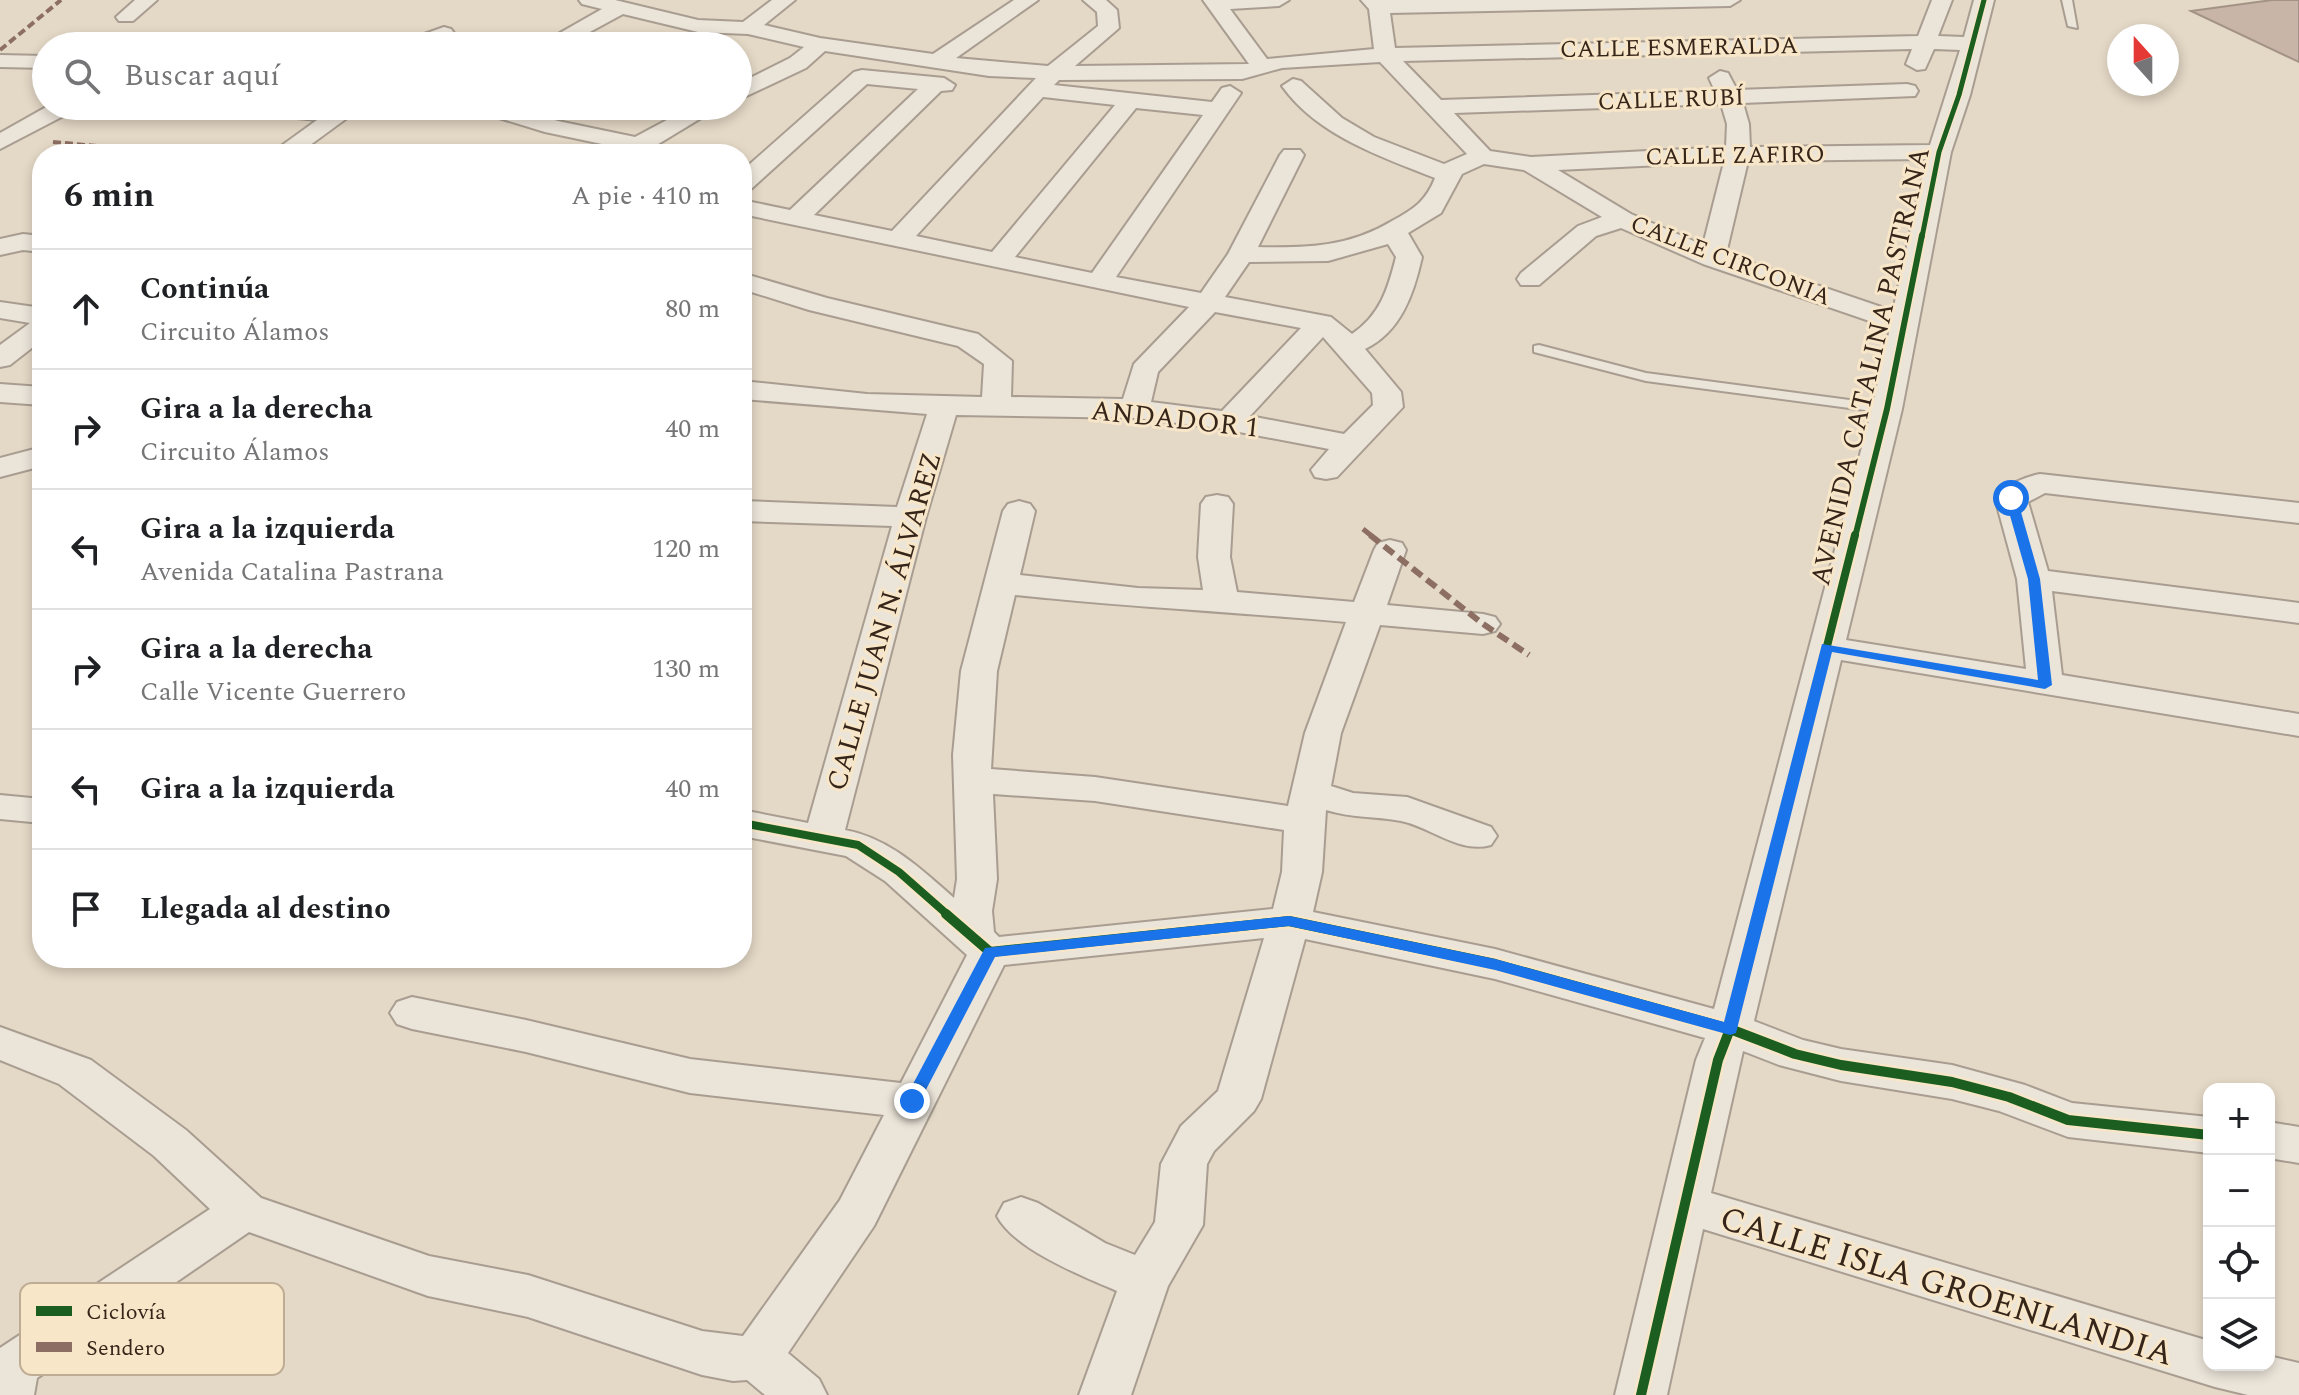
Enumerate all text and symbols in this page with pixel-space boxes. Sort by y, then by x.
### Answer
north arrow [2107,24,2179,96]
street label: CALLE ESMERALDA [1560,28,1798,68]
search box [32,32,752,120]
text: Buscar aquí [124,53,280,99]
icon: search [60,54,104,98]
street label: CALLE RUBÍ [1597,79,1745,121]
street label: CALLE ZAFIRO [1645,136,1825,176]
street label: AVENIDA CATALINA PASTRANA [1799,143,1942,590]
text: 6 min [64,170,154,222]
text: A pie · 410 m [571,176,720,216]
street label: CALLE CIRCONIA [1625,206,1836,316]
text: Continúa [140,266,270,312]
icon: ahead [64,287,108,331]
text: 80 m [665,289,720,329]
text: Circuito Álamos [140,312,330,352]
text: Gira a la derecha [140,386,373,432]
street label: ANDADOR 1 [1089,389,1261,450]
icon: right [64,407,108,451]
text: 40 m [665,409,720,449]
text: Circuito Álamos [140,432,330,472]
street label: CALLE JUAN N. ÁLVAREZ [815,447,953,796]
route start [1993,480,2029,516]
text: Gira a la izquierda [140,506,395,552]
icon: left [64,527,108,571]
text: 120 m [652,529,720,569]
text: Avenida Catalina Pastrana [140,552,444,592]
text: Gira a la derecha [140,626,373,672]
icon: right [64,647,108,691]
text: 130 m [652,649,720,689]
text: Calle Vicente Guerrero [140,672,406,712]
text: Gira a la izquierda [140,766,395,812]
icon: left [64,767,108,811]
text: 40 m [665,769,720,809]
text: Llegada al destino [140,886,391,932]
icon: arrive [64,887,108,931]
route end [894,1083,930,1119]
map controls [2203,1083,2275,1371]
button: + [2203,1083,2275,1155]
button: − [2203,1155,2275,1227]
street label: CALLE ISLA GROENLANDIA [1713,1193,2180,1381]
button: locate [2203,1227,2275,1299]
legend [20,1283,284,1375]
text: Ciclovía [86,1296,166,1329]
button: layers [2203,1299,2275,1371]
text: Sendero [86,1332,165,1365]

